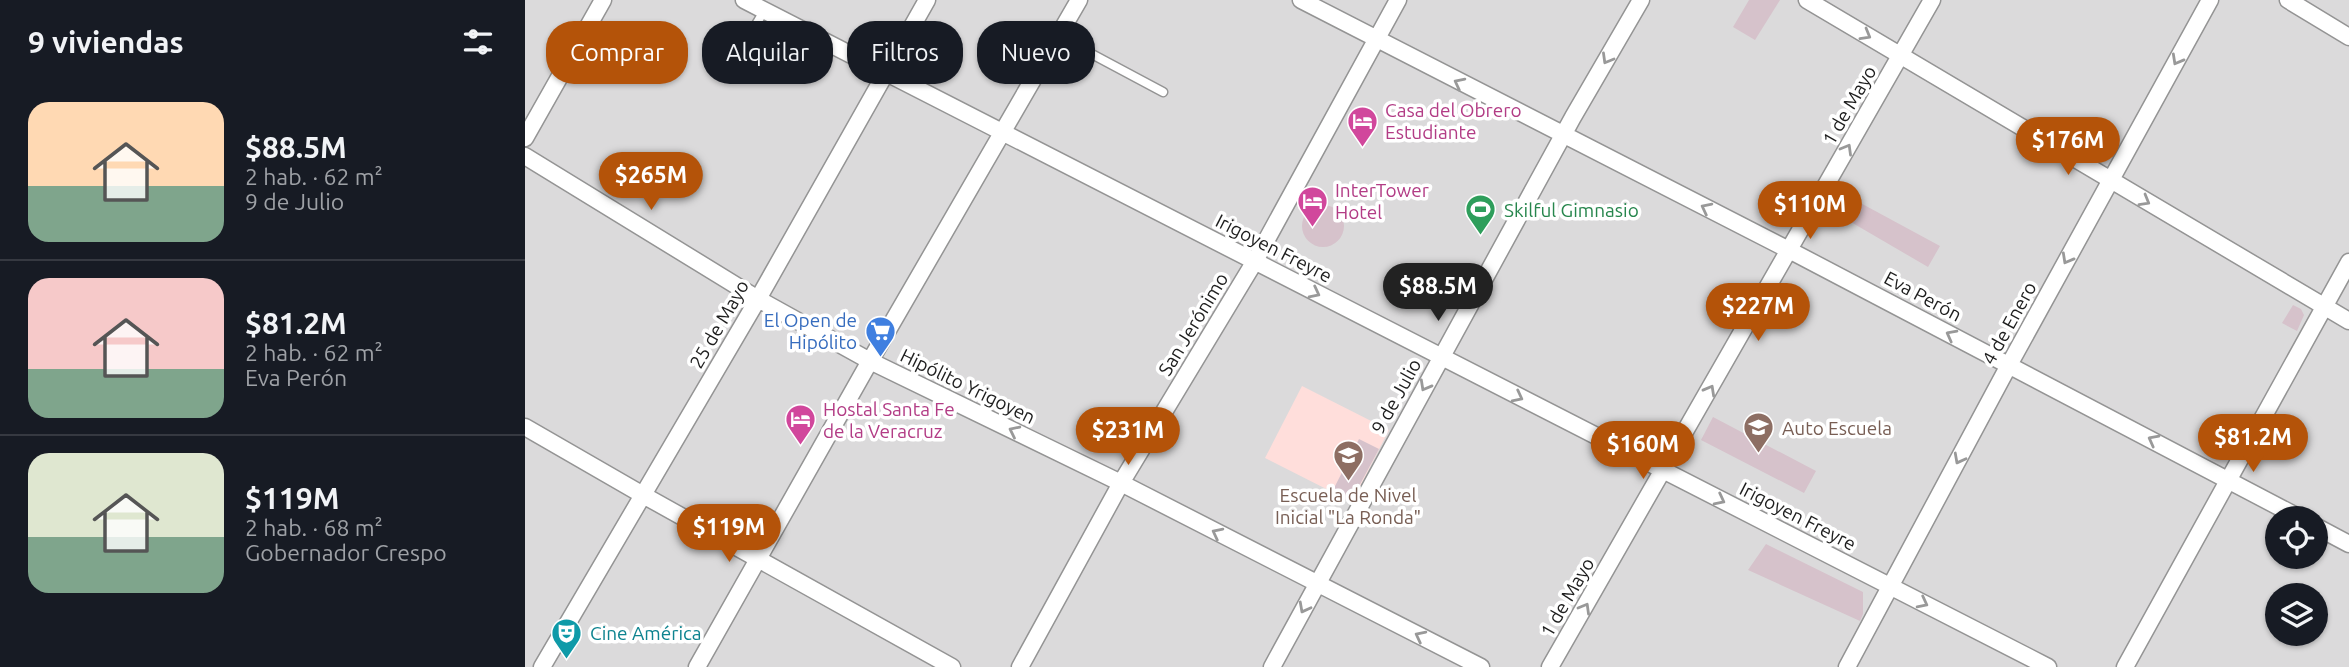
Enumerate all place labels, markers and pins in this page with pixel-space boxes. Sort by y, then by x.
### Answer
place label: Casa del Obrero Estudiante [1385,99,1522,143]
hotel icon: Casa del Obrero Estudiante [1345,104,1379,148]
pin: $176M [2019,118,2117,177]
pin: $265M [602,152,700,212]
place label: InterTower Hotel [1335,179,1429,223]
pin: $110M [1761,182,1859,241]
hotel icon: InterTower Hotel [1295,184,1329,228]
sports icon: Skilful Gimnasio [1464,193,1498,237]
place label: Skilful Gimnasio [1504,199,1639,221]
pin: $88.5M [1381,264,1495,323]
pin: $227M [1709,284,1807,343]
place label: El Open de Hipólito [764,309,857,353]
supermarket icon: El Open de Hipólito [863,314,897,358]
place label: Hostal Santa Fe de la Veracruz [823,398,955,442]
hotel icon: Hostal Santa Fe de la Veracruz [783,403,817,447]
pin: $231M [1079,407,1177,467]
school or university icon: Auto Escuela [1742,411,1776,455]
pin: $81.2M [2196,414,2310,474]
place label: Auto Escuela [1782,417,1892,439]
pin: $160M [1594,421,1692,481]
school or university icon: Escuela de Nivel Inicial "La Ronda" [1331,439,1365,483]
place label: Escuela de Nivel Inicial "La Ronda" [1275,484,1421,528]
pin: $119M [680,504,778,564]
theatre icon: Cine América [550,616,584,660]
place label: Cine América [590,622,702,644]

